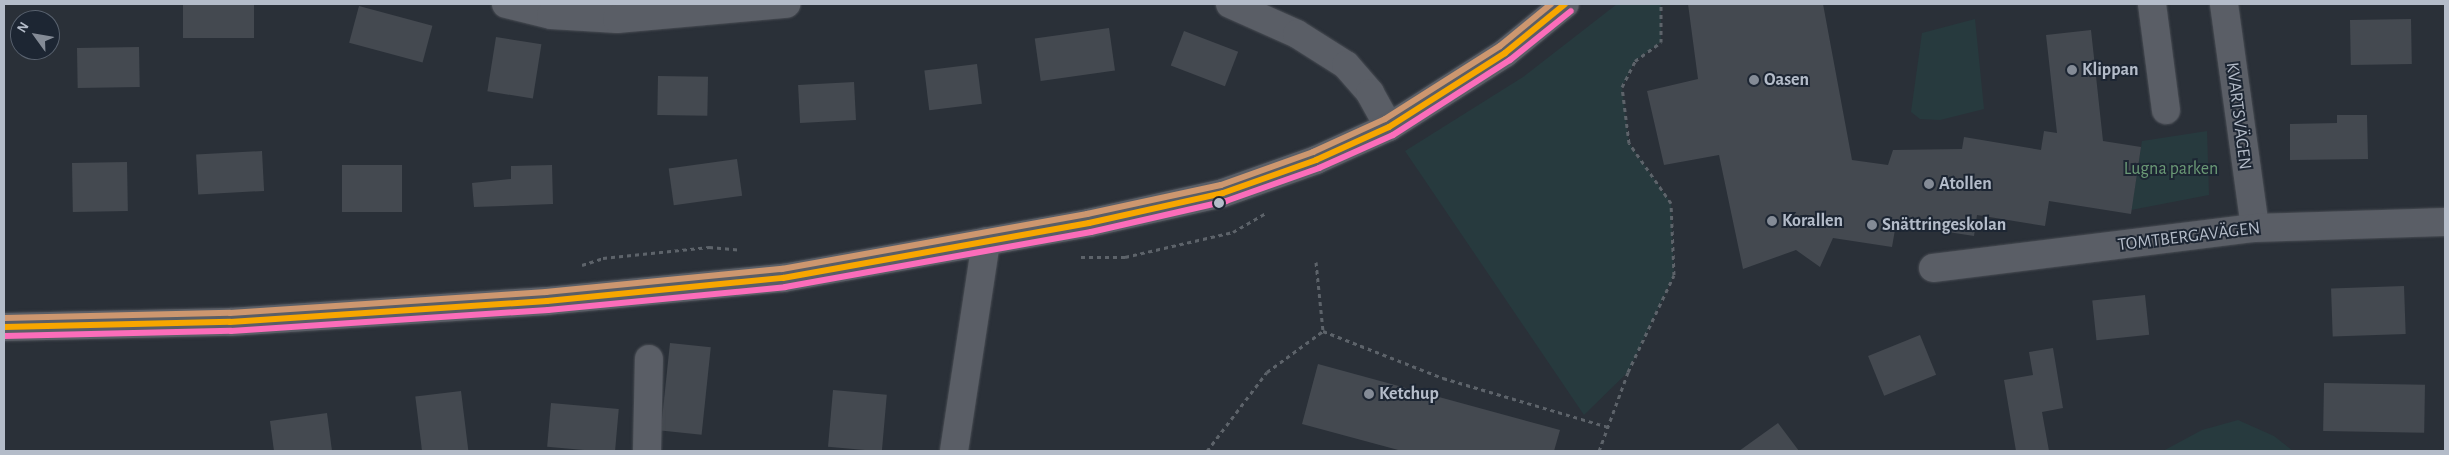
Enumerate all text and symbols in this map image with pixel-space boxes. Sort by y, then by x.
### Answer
north arrow [10,10,60,60]
text: N [15,20,32,35]
place label: Klippan [2082,59,2139,81]
street label: KVARTSVÄGEN [2221,61,2255,171]
marker: Klippan [2066,64,2078,76]
place label: Oasen [1764,69,1809,91]
marker: Oasen [1748,74,1760,86]
park label: Lugna parken [2124,158,2218,180]
place label: Atollen [1939,173,1992,195]
marker: Atollen [1923,178,1935,190]
unlabelled marker [1214,198,1224,208]
place label: Korallen [1782,210,1843,232]
place label: Snättringeskolan [1882,214,2006,236]
marker: Korallen [1766,215,1778,227]
street label: TOMTBERGAVÄGEN [2117,218,2261,256]
marker: Snättringeskolan [1866,219,1878,231]
place label: Ketchup [1379,383,1439,405]
marker: Ketchup [1363,388,1375,400]

